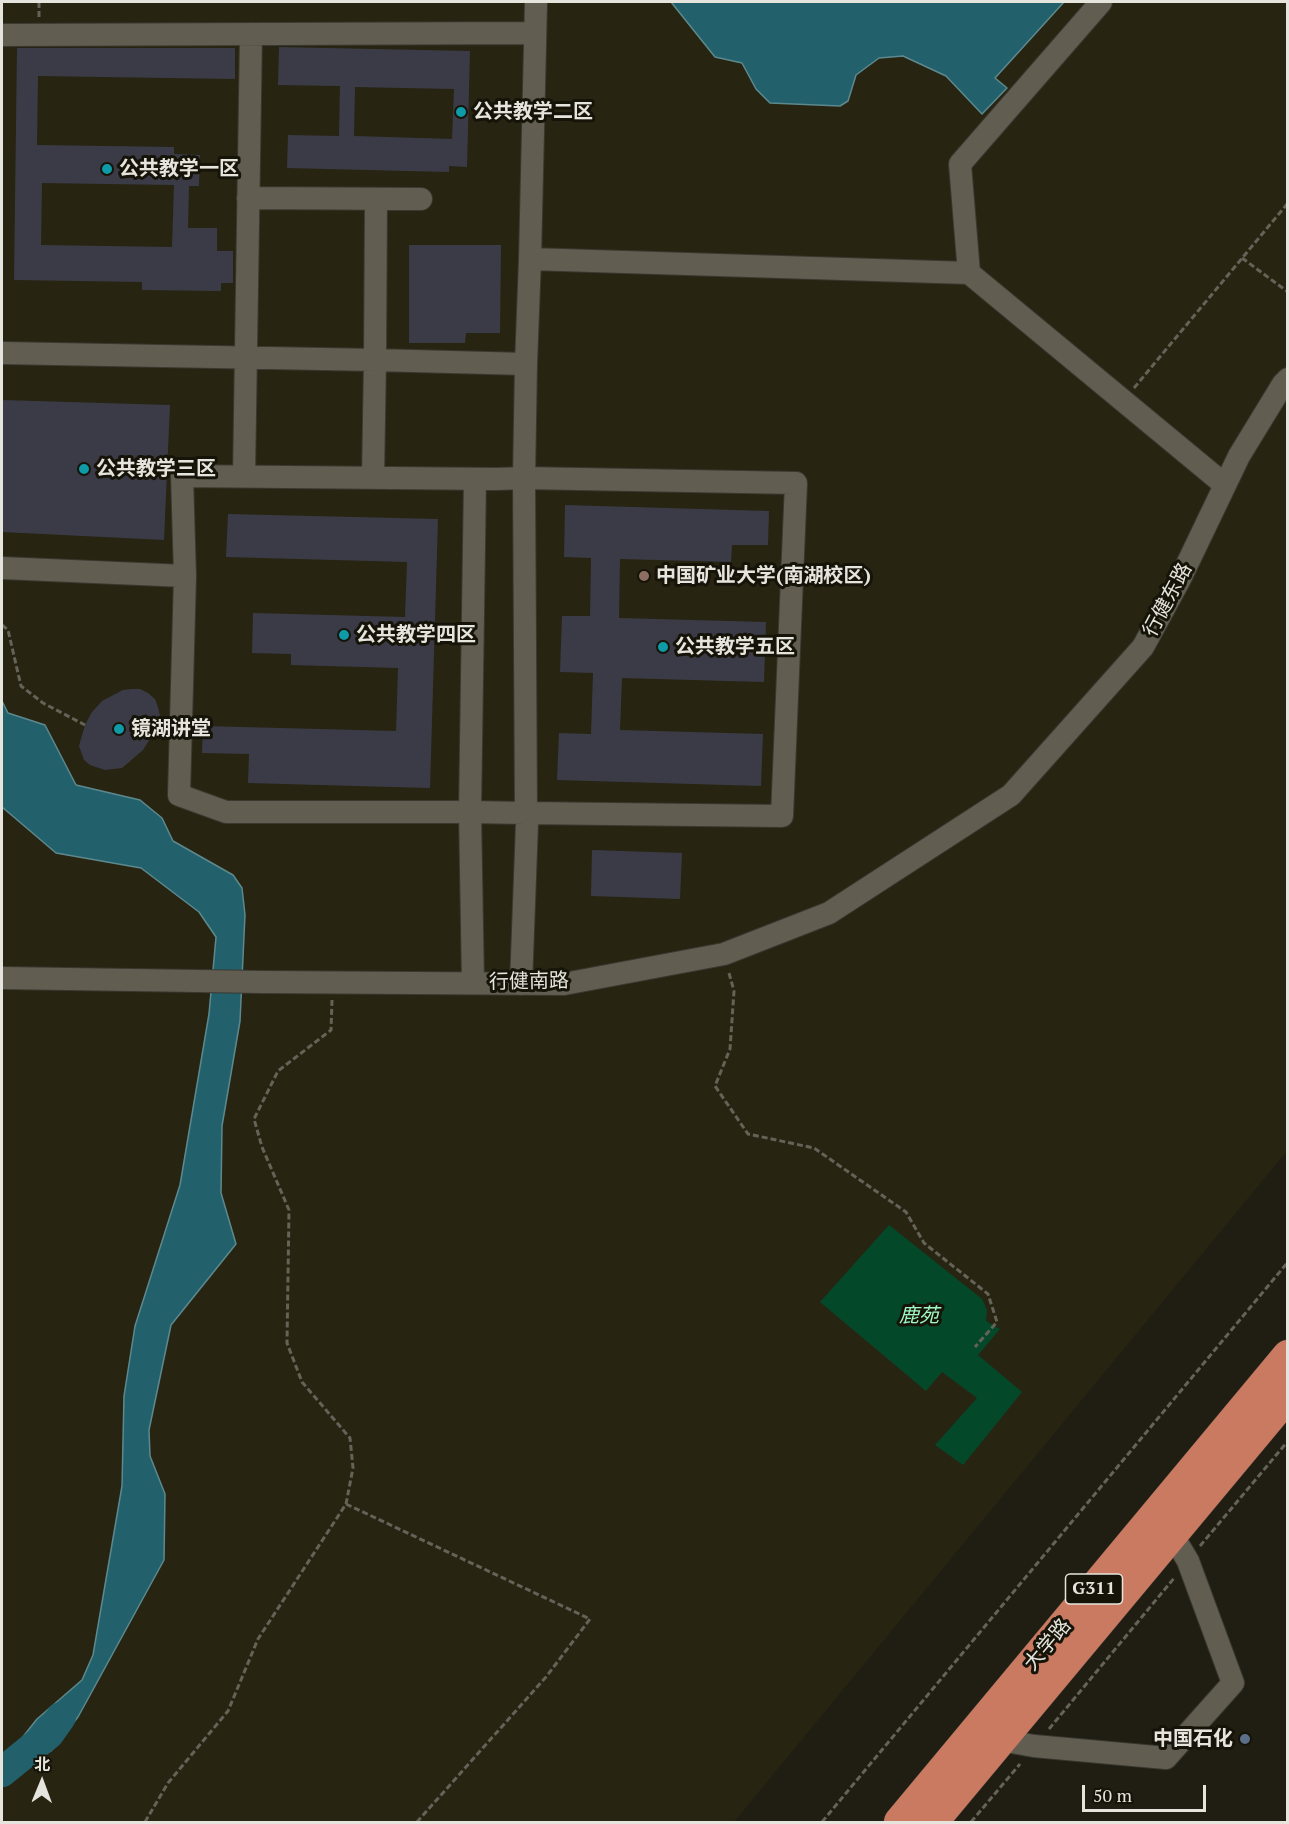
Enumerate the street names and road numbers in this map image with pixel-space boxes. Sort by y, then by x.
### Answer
street label: 行健东路 [1139,559,1197,641]
street label: 行健南路 [489,969,569,995]
road number: G311 [1066,1574,1122,1604]
street label: 大学路 [1020,1614,1076,1676]

